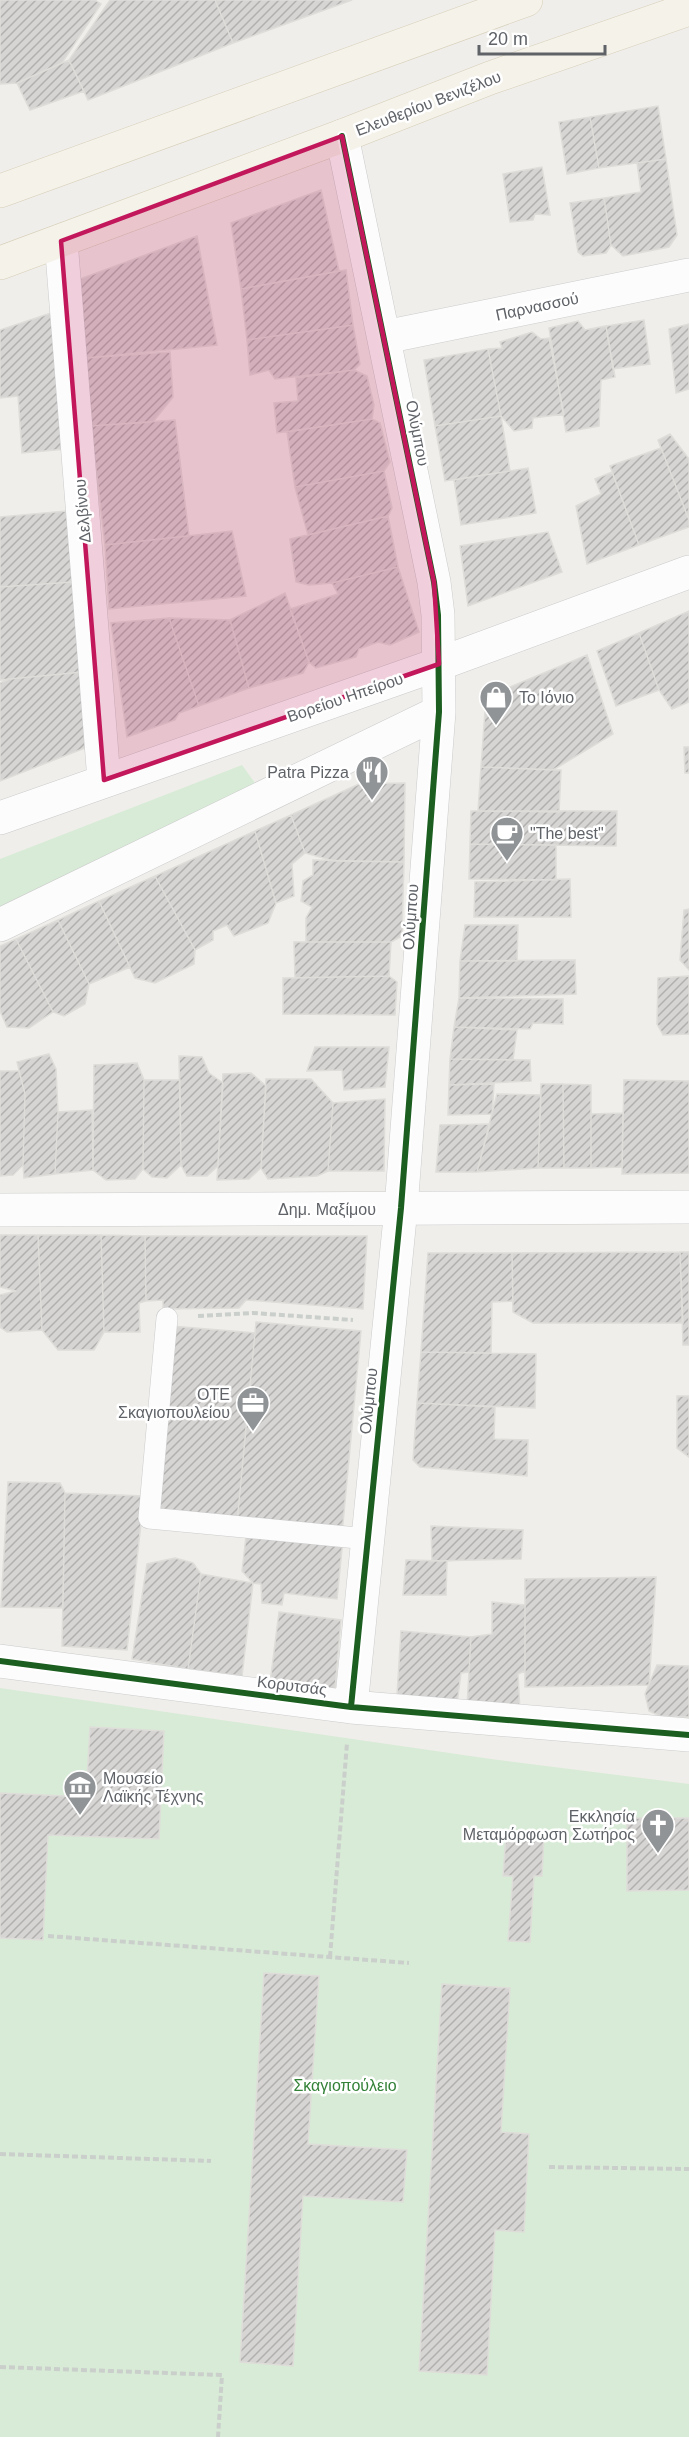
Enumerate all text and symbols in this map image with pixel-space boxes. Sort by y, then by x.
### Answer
scale bar [479,18,605,56]
text: 20 m [488,29,528,49]
street label: Ελευθερίου Βενιζέλου [353,68,504,140]
street label: Παρνασσού [494,289,580,324]
street label: Ολύμπου [403,399,432,467]
street label: Δελβίνου [71,478,94,544]
street label: Βορείου Ηπείρου [285,670,405,725]
shop icon: Το Ιόνιο [478,679,514,726]
place label: Το Ιόνιο [519,689,574,706]
restaurant icon: Patra Pizza [354,754,390,801]
place label: Patra Pizza [267,764,349,781]
cafe icon: "The best" [489,815,525,862]
place label: "The best" [530,825,604,842]
street label: Ολύμπου [400,883,421,951]
street label: Δημ. Μαξίμου [278,1201,376,1219]
street label: Ολύμπου [357,1367,380,1435]
office icon: ΟΤΕ Σκαγιοπουλείου [235,1385,271,1432]
place label: ΟΤΕ Σκαγιοπουλείου [118,1386,230,1421]
street label: Κορυτσάς [256,1673,328,1698]
museum icon: Μουσείο Λαϊκής Τέχνης [62,1769,98,1816]
place label: Μουσείο Λαϊκής Τέχνης [103,1770,204,1805]
church icon: Εκκλησία Μεταμόρφωση Σωτήρος [640,1807,676,1854]
place label: Εκκλησία Μεταμόρφωση Σωτήρος [463,1808,635,1843]
park label: Σκαγιοπούλειο [293,2077,397,2094]

